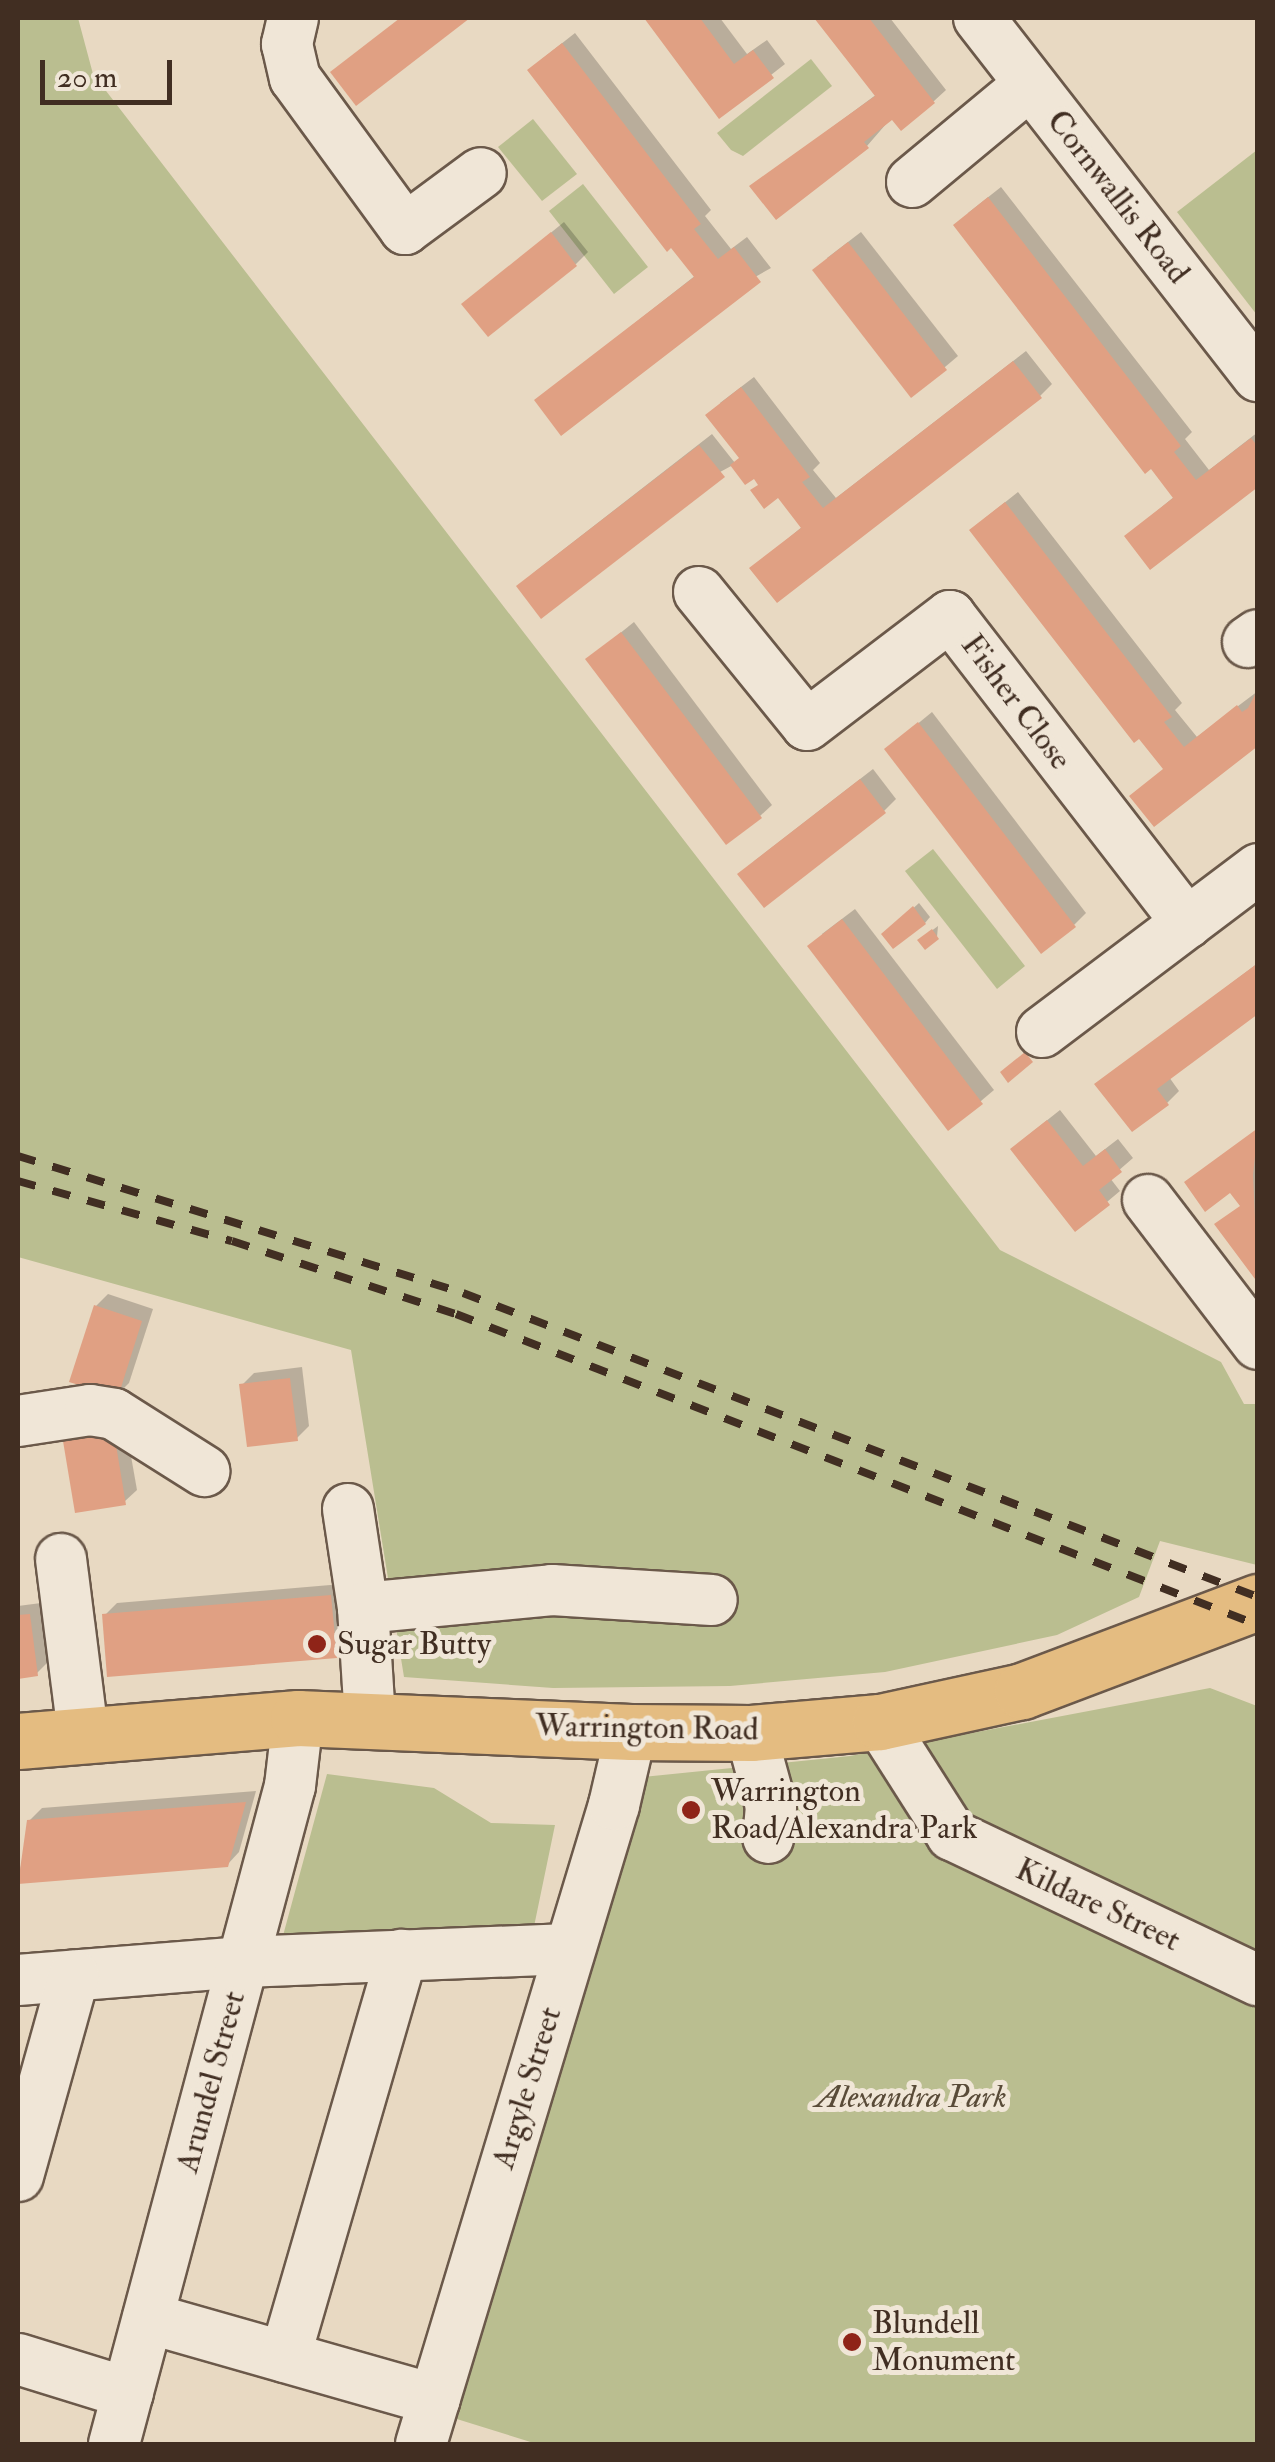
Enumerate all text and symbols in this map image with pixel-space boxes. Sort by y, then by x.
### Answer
scale bar [45,40,178,102]
text: 20 m [57,59,117,96]
street label: Cornwallis Road [1038,103,1198,291]
street label: Fisher Close [953,627,1079,777]
place label: Sugar Butty [337,1625,491,1663]
marker: Sugar Butty [306,1633,328,1655]
street label: Warrington Road [535,1707,759,1749]
place label: Warrington Road/Alexandra Park [711,1773,978,1848]
marker: Warrington Road/Alexandra Park [680,1799,702,1821]
street label: Kildare Street [1010,1850,1186,1960]
street label: Arundel Street [168,1987,254,2177]
street label: Argyle Street [484,2002,570,2174]
park label: Alexandra Park [815,2078,1007,2116]
place label: Blundell Monument [872,2305,1015,2380]
marker: Blundell Monument [841,2331,863,2353]

